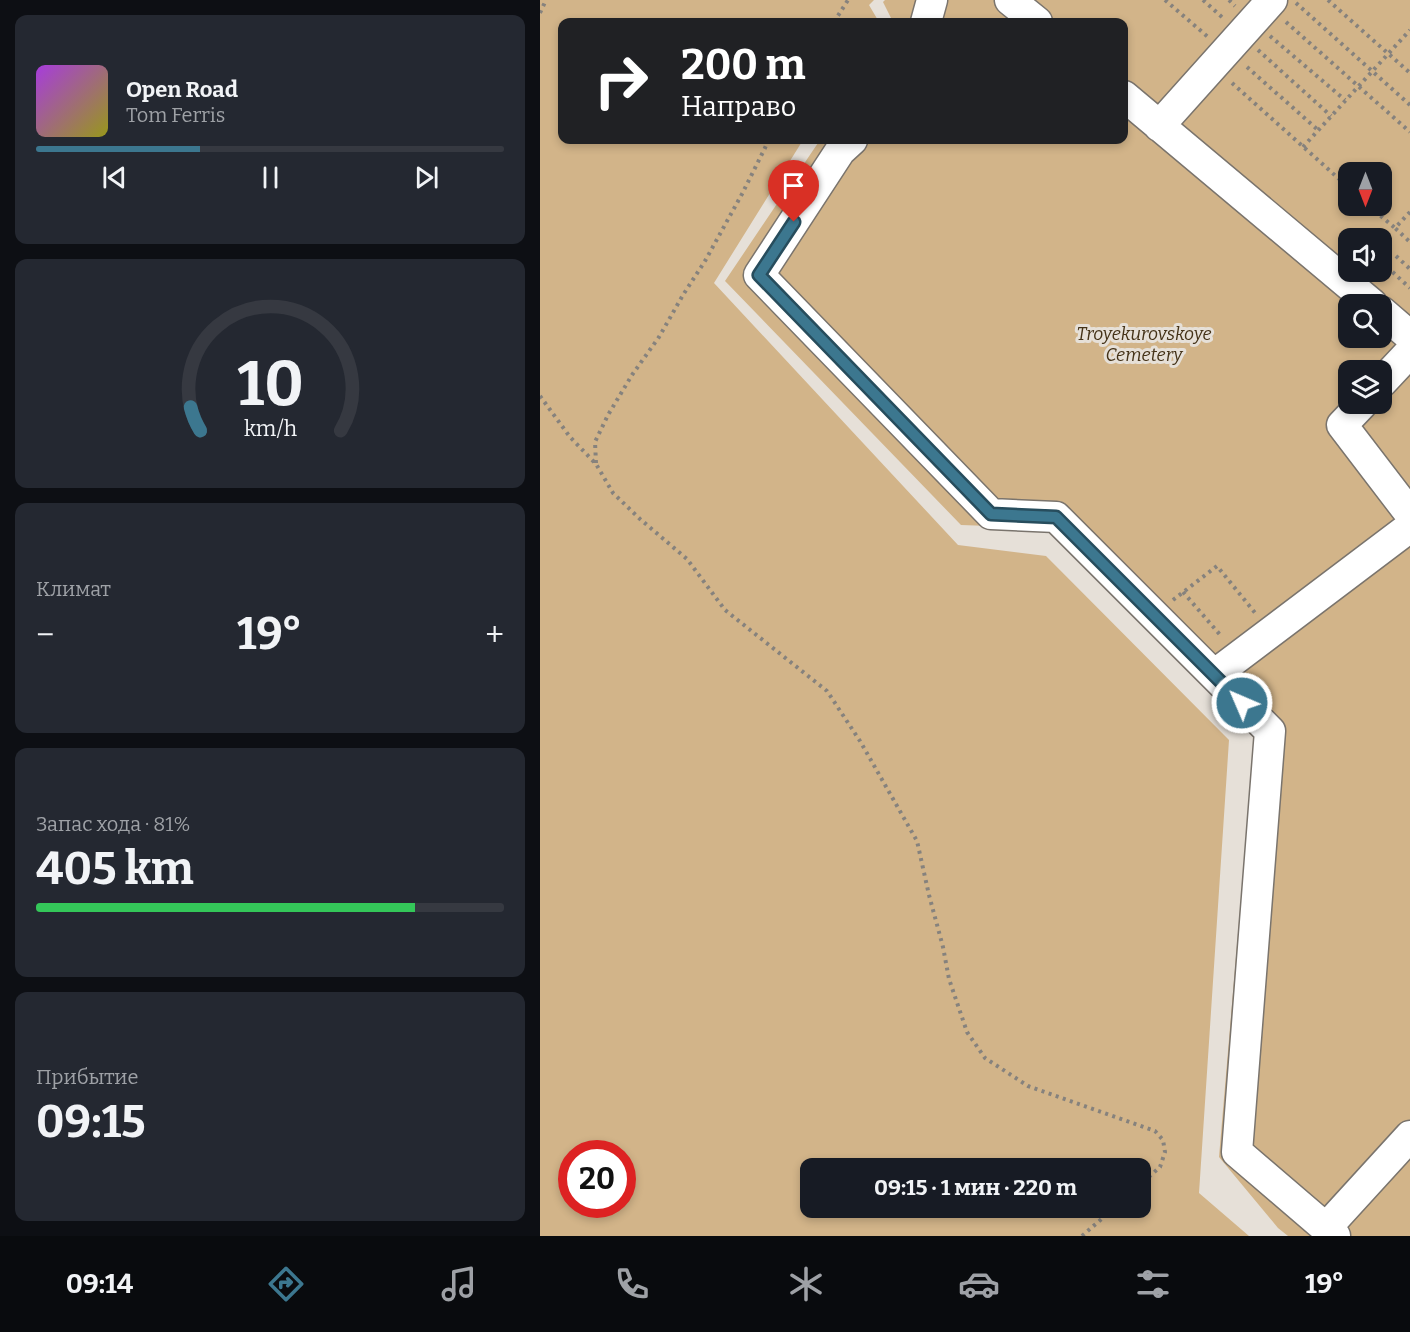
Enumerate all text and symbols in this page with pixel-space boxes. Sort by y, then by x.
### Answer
text: 200 m [681,40,806,90]
icon: right [582,42,660,120]
text: Open Road [126,76,238,103]
text: Направо [681,91,796,123]
text: Tom Ferris [126,103,225,127]
pin [768,160,819,222]
icon: previous [98,161,131,194]
icon: pause [254,161,287,194]
icon: next [410,161,443,194]
north arrow [1338,162,1392,216]
map controls [1338,162,1392,414]
icon: arrive [777,169,810,202]
button: sound [1338,228,1392,282]
button: search [1338,294,1392,348]
park label: Troyekurovskoye Cemetery [1076,323,1212,366]
text: 10 [237,347,303,422]
button: layers [1338,360,1392,414]
text: km/h [243,416,297,442]
text: Климат [36,577,111,601]
text: 19° [237,607,302,661]
text: − [36,615,54,655]
text: + [485,615,504,655]
position arrow [1210,671,1274,735]
text: Запас хода · 81% [36,812,190,836]
text: 405 km [36,842,194,896]
text: Прибытие [36,1065,138,1089]
text: 09:15 [36,1095,146,1149]
speed limit sign: 20 [558,1140,636,1218]
text: 09:15 · 1 мин · 220 m [874,1174,1077,1201]
icon: directions [265,1263,307,1305]
icon: music [438,1263,480,1305]
icon: phone [611,1263,653,1305]
icon: climate [785,1263,827,1305]
icon: car [958,1263,1000,1305]
icon: filters [1132,1263,1174,1305]
text: 09:14 [66,1268,133,1300]
text: 19° [1305,1268,1344,1300]

